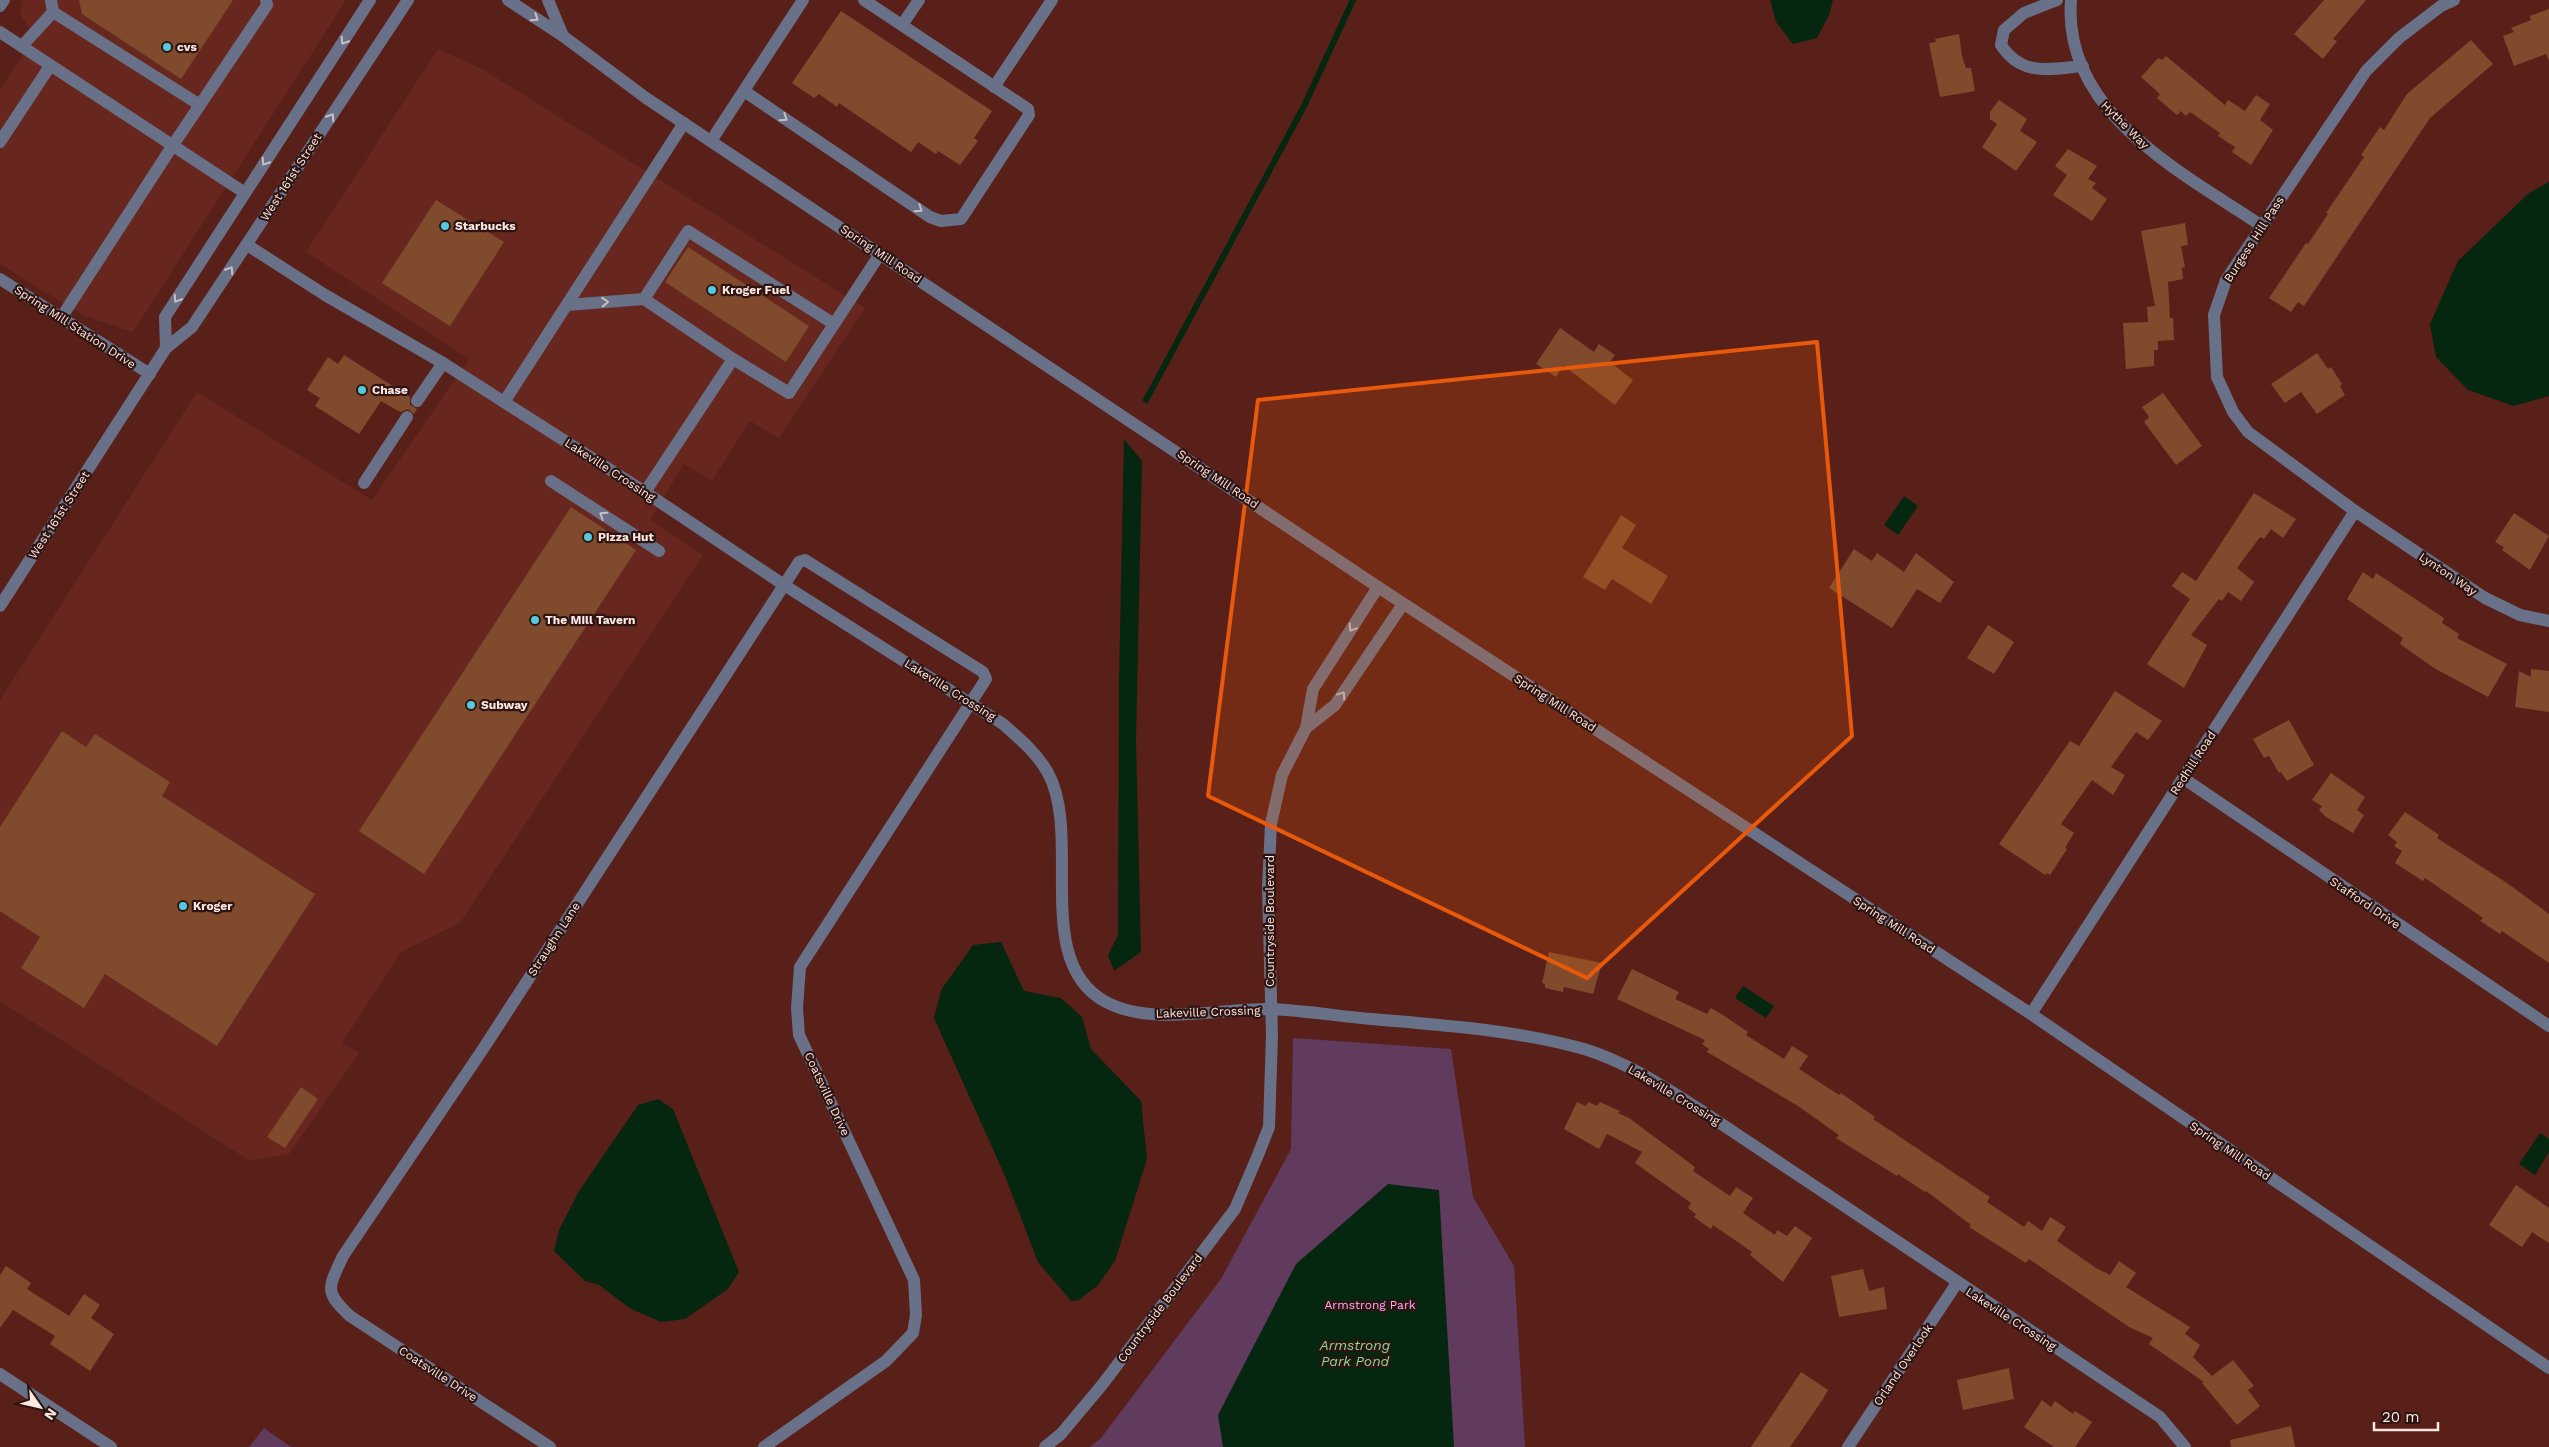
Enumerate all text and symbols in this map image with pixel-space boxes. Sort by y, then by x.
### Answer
one-way arrow [530,12,539,21]
one-way arrow [341,35,350,45]
place label: cvs [177,40,197,54]
marker: cvs [161,41,173,53]
street label: Hythe Way [2098,98,2152,152]
one-way arrow [779,112,788,121]
one-way arrow [325,113,334,122]
street label: West 161st Street [257,131,325,223]
one-way arrow [262,156,271,166]
street label: Burgess Hill Pass [2221,193,2287,285]
one-way arrow [913,203,923,212]
place label: Starbucks [455,219,516,233]
marker: Starbucks [439,220,451,232]
street label: Spring Mill Road [838,222,924,286]
one-way arrow [224,267,233,276]
street label: Spring Mill Station Drive [12,283,138,371]
place label: Kroger Fuel [722,283,790,297]
marker: Kroger Fuel [706,284,718,296]
one-way arrow [174,293,183,302]
one-way arrow [602,297,610,308]
place label: Chase [372,383,408,397]
marker: Chase [356,384,368,396]
street label: Lakeville Crossing [562,436,658,505]
street label: Spring Mill Road [1175,447,1261,511]
street label: West 161st Street [25,469,93,561]
one-way arrow [600,512,609,521]
place label: Pizza Hut [598,530,654,544]
marker: Pizza Hut [582,531,594,543]
street label: Lynton Way [2416,550,2480,599]
place label: The Mill Tavern [545,613,636,627]
marker: The Mill Tavern [529,614,541,626]
one-way arrow [1349,622,1358,632]
street label: Lakeville Crossing [902,656,999,724]
street label: Spring Mill Road [1511,671,1599,735]
one-way arrow [1335,692,1345,701]
place label: Subway [481,698,528,712]
marker: Subway [465,699,477,711]
street label: Redhill Road [2167,729,2219,797]
street label: Countryside Boulevard [1263,855,1277,987]
street label: Stafford Drive [2327,874,2403,932]
street label: Spring Mill Road [1850,893,1938,957]
place label: Kroger [193,899,233,913]
street label: Straughn Lane [525,899,583,979]
marker: Kroger [177,900,189,912]
street label: Lakeville Crossing [1155,1003,1261,1021]
street label: Coatsville Drive [801,1050,853,1138]
street label: Lakeville Crossing [1625,1062,1723,1128]
street label: Spring Mill Road [2187,1119,2273,1183]
street label: Countryside Boulevard [1115,1251,1205,1365]
street label: Lakeville Crossing [1963,1285,2059,1354]
park label: Armstrong Park [1324,1298,1416,1312]
street label: Orland Overlook [1871,1321,1936,1408]
water label: Armstrong Park Pond [1319,1337,1391,1369]
street label: Coatsville Drive [396,1343,480,1405]
north arrow [15,1382,65,1432]
scale bar [2374,1400,2438,1432]
text: N [41,1405,60,1423]
text: 20 m [2382,1408,2420,1426]

